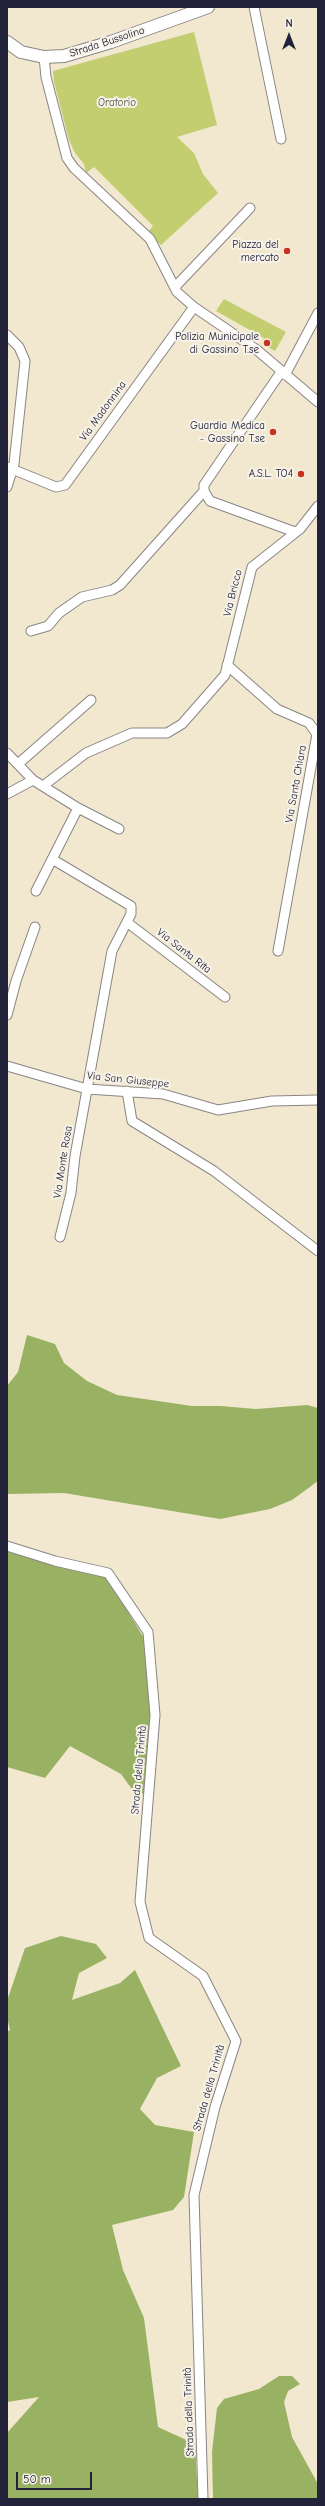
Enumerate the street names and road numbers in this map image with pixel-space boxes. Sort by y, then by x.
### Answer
street label: Strada Bussolino [68,24,146,60]
street label: Via Madonnina [77,379,129,443]
street label: Via Bricco [221,568,245,618]
street label: Via Santa Chiara [283,744,309,824]
street label: Via Santa Rita [154,926,214,976]
street label: Via San Giuseppe [86,1069,170,1091]
street label: Via Monte Rosa [51,1125,75,1199]
street label: Strada della Trinità [129,1725,149,1815]
street label: Strada della Trinità [190,2043,228,2133]
street label: Strada della Trinità [181,2367,197,2457]

